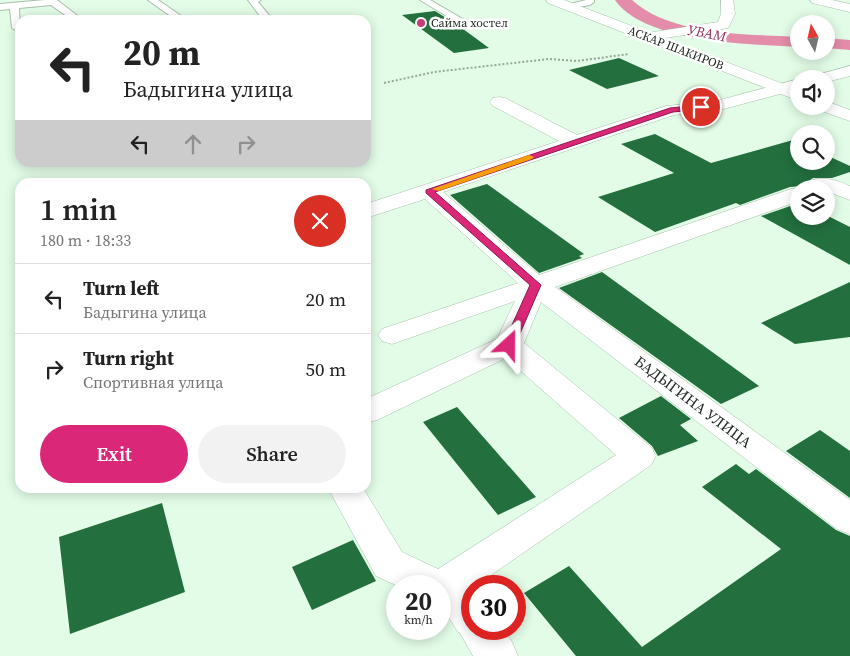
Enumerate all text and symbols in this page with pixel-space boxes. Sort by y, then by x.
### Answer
place label: Сайма хостел [431,15,508,31]
north arrow [790,15,835,60]
map controls [790,15,835,225]
marker: Сайма хостел [415,17,427,29]
water label: УВАМ [686,19,728,47]
street label: АСКАР ШАКИРОВ [626,22,727,74]
text: 20 m [123,29,200,77]
icon: left [40,35,105,100]
button: sound [790,70,835,115]
text: Бадыгина улица [123,74,293,104]
pin [680,86,722,128]
icon: arrive [687,93,715,121]
button: search [790,125,835,170]
icon: left [126,130,154,158]
icon: ahead [179,130,207,158]
icon: right [232,130,260,158]
button: layers [790,180,835,225]
text: 1 min [40,189,117,230]
button: close [294,195,346,247]
text: 180 m · 18:33 [40,229,131,251]
text: Turn left [83,275,159,301]
icon: left [40,285,68,313]
text: 20 m [305,286,346,312]
text: Бадыгина улица [83,301,207,323]
position arrow [482,318,534,370]
text: Turn right [83,345,174,371]
street label: БАДЫГИНА УЛИЦА [631,351,756,452]
icon: right [40,355,68,383]
text: 50 m [305,356,346,382]
text: Спортивная улица [83,371,223,393]
button: Exit [40,425,188,483]
button: Share [198,425,346,483]
speed limit sign: 30 [461,575,526,640]
text: 20 [405,584,432,618]
text: km/h [404,612,433,628]

